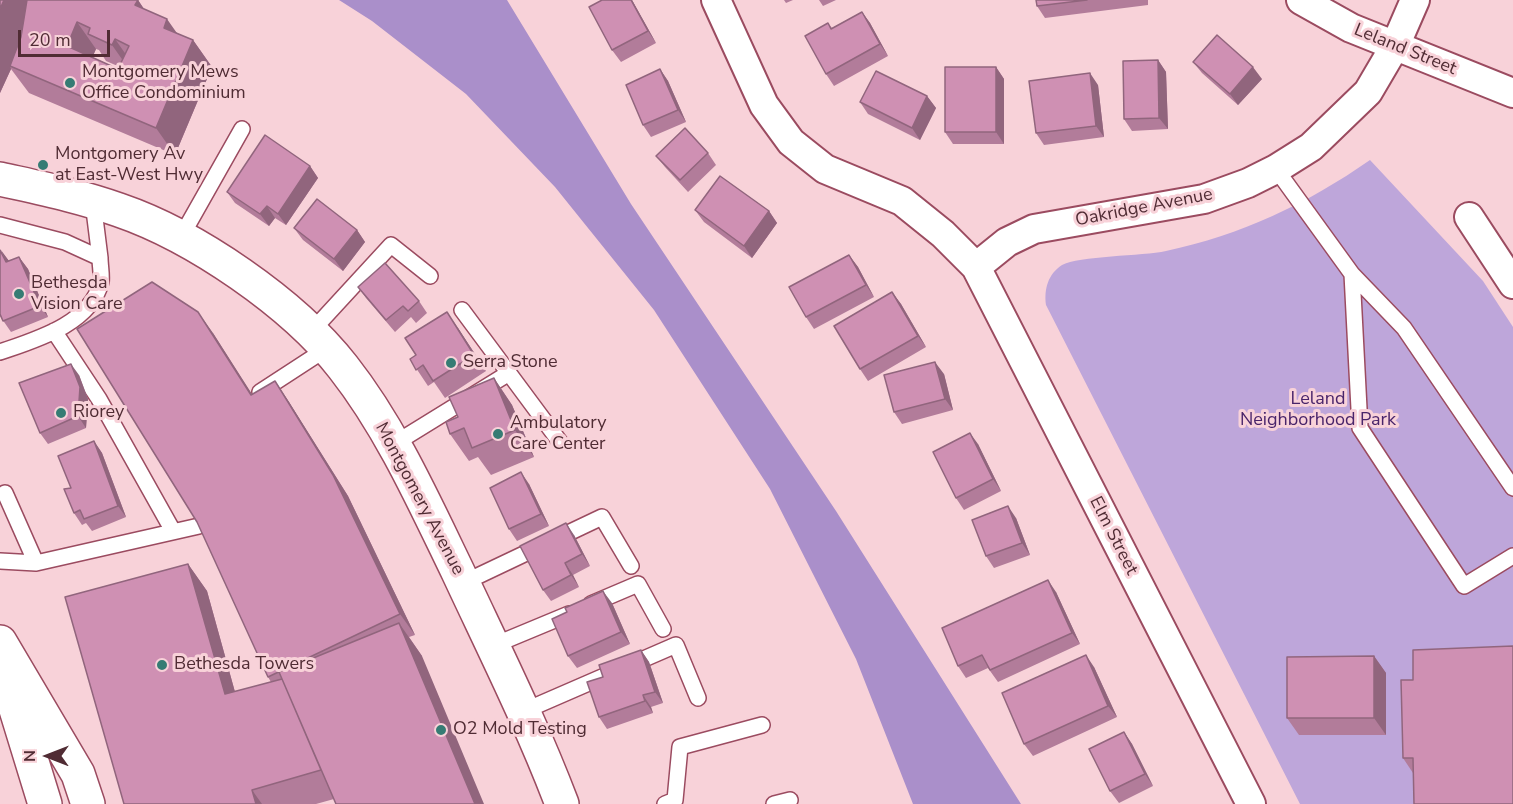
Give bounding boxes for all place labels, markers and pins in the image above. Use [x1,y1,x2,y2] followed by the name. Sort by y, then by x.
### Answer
[82,62,246,104] place label: Montgomery Mews Office Condominium
[63,76,77,90] marker: Montgomery Mews Office Condominium
[55,144,203,186] place label: Montgomery Av at East-West Hwy
[36,158,50,172] marker: Montgomery Av at East-West Hwy
[31,273,123,316] place label: Bethesda Vision Care
[12,287,26,301] marker: Bethesda Vision Care
[463,352,558,374] place label: Serra Stone
[444,356,458,370] marker: Serra Stone
[73,402,124,424] place label: Riorey
[54,406,68,420] marker: Riorey
[510,413,606,456] place label: Ambulatory Care Center
[491,427,505,441] marker: Ambulatory Care Center
[174,654,314,676] place label: Bethesda Towers
[155,658,169,672] marker: Bethesda Towers
[453,719,587,741] place label: O2 Mold Testing
[434,723,448,737] marker: O2 Mold Testing

